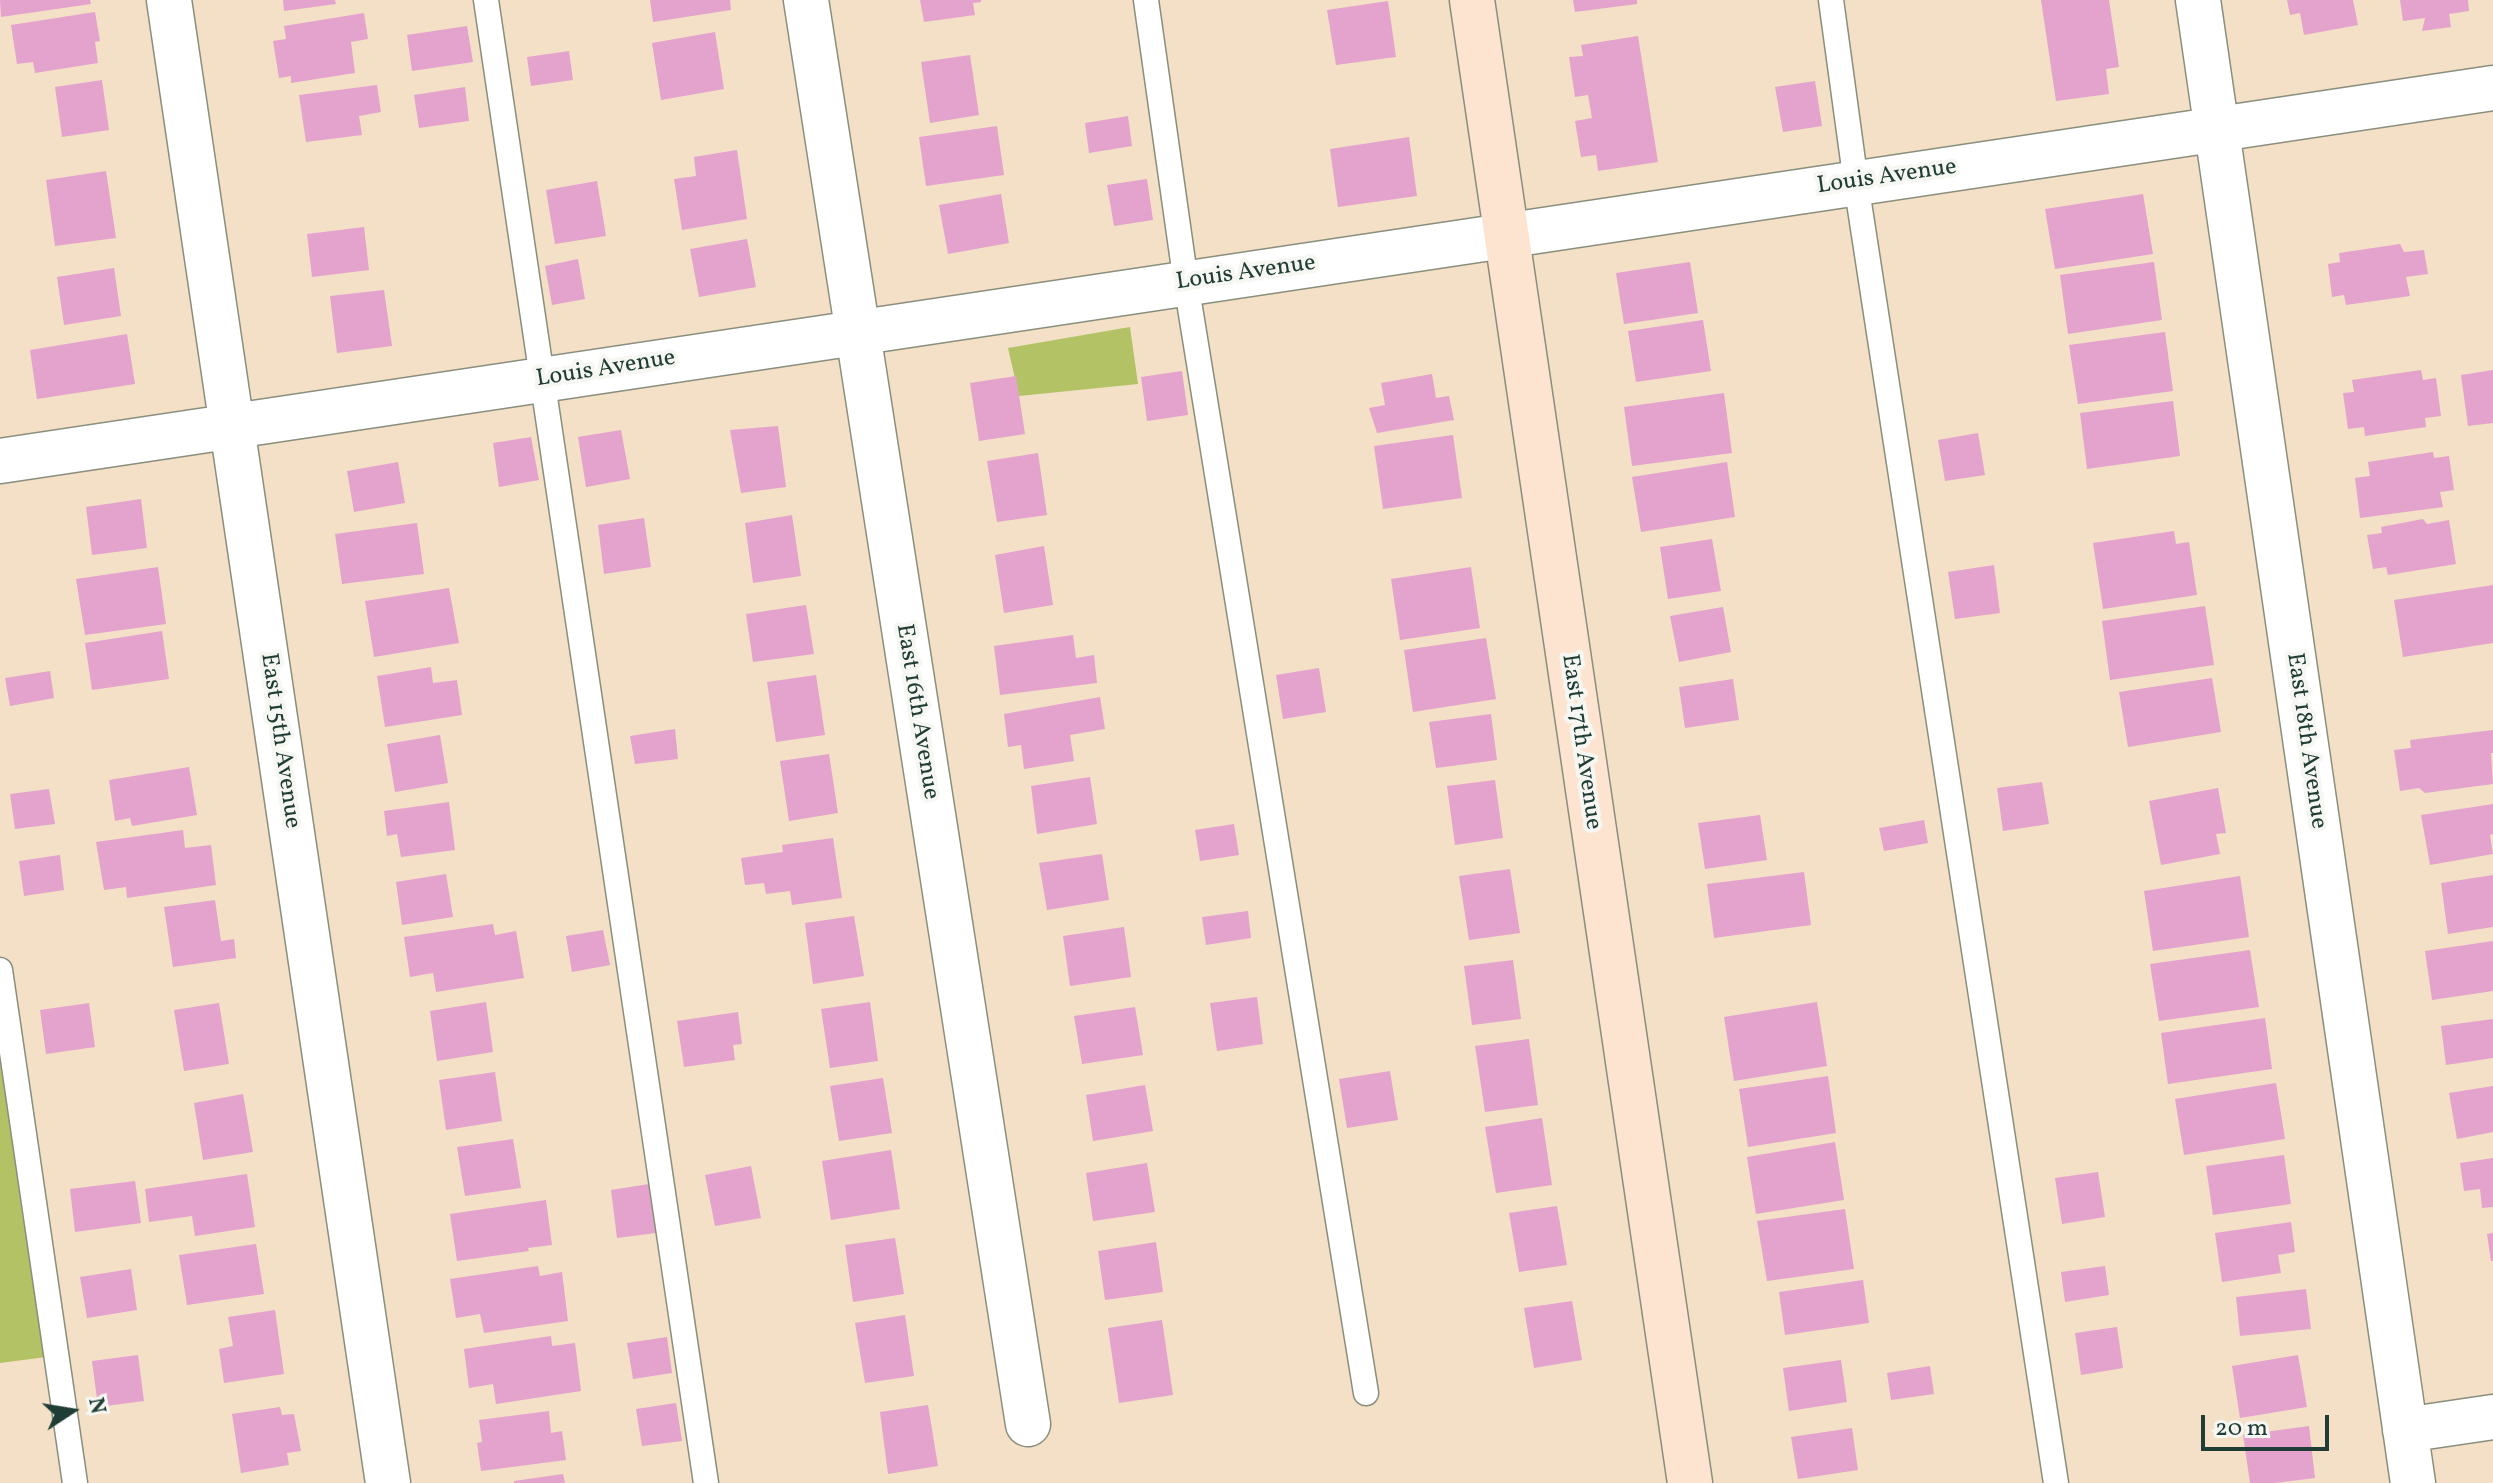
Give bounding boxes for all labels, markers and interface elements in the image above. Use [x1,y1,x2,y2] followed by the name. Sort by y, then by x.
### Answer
[1815,154,1959,202] street label: Louis Avenue
[1174,250,1318,298] street label: Louis Avenue
[534,345,678,395] street label: Louis Avenue
[888,622,944,802] street label: East 16th Avenue
[252,651,306,831] street label: East 15th Avenue
[2278,651,2332,831] street label: East 18th Avenue
[1553,652,1607,832] street label: East 17th Avenue
[32,1371,112,1451] north arrow
[79,1395,113,1417] text: N
[2205,1399,2333,1449] scale bar
[2215,1412,2268,1446] text: 20 m

